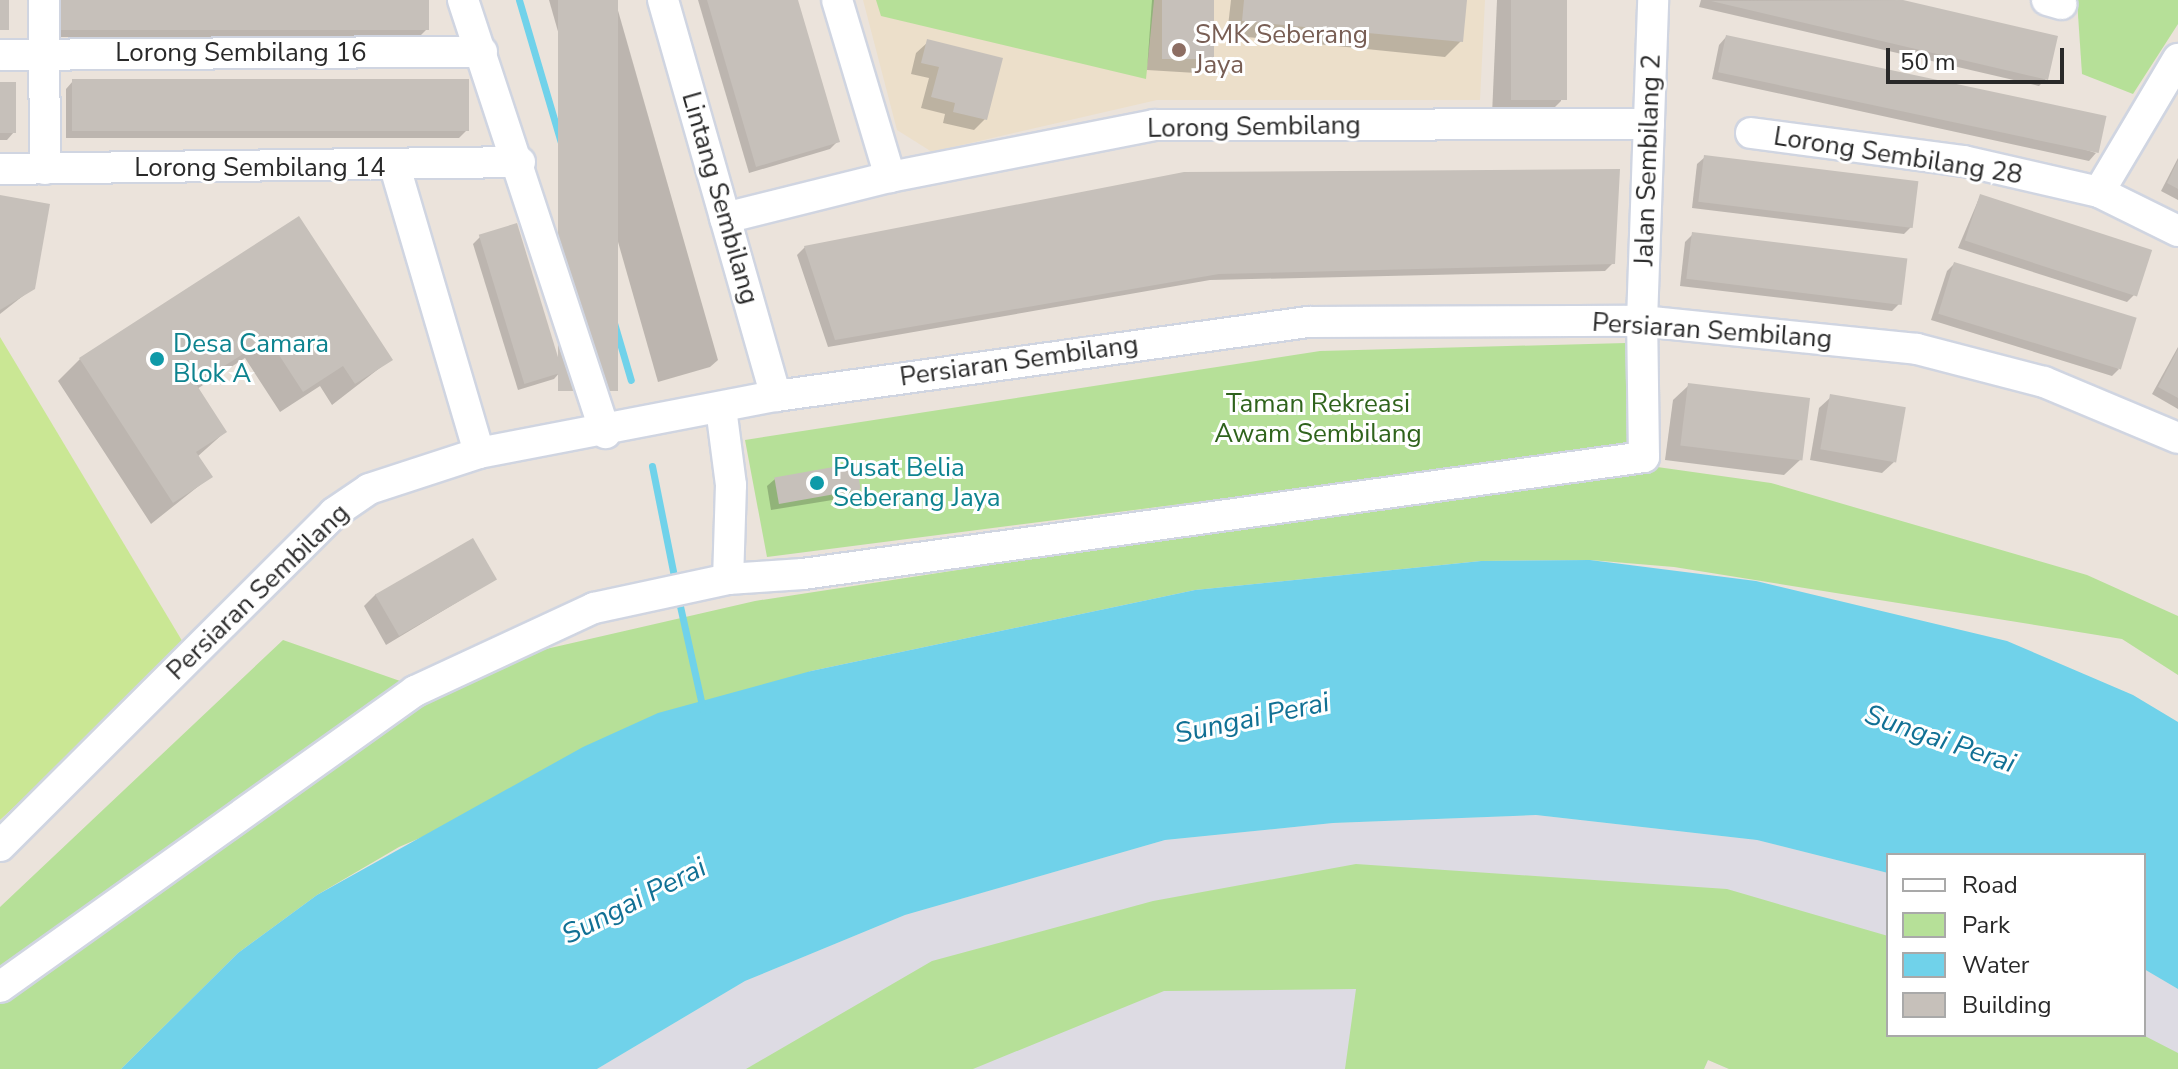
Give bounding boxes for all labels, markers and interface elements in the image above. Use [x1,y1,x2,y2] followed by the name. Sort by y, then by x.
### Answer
[1195,19,1368,80] place label: SMK Seberang Jaya
[1890,32,2068,82] scale bar
[115,37,367,69] street label: Lorong Sembilang 16
[1170,41,1188,59] marker: SMK Seberang Jaya
[1900,46,1956,78] text: 50 m
[1629,53,1667,267] street label: Jalan Sembilang 2
[675,88,765,308] street label: Lintang Sembilang
[1147,110,1361,144] street label: Lorong Sembilang
[1771,121,2025,191] street label: Lorong Sembilang 28
[134,152,386,184] street label: Lorong Sembilang 14
[1591,307,1833,355] street label: Persiaran Sembilang
[173,328,329,390] place label: Desa Camara Blok A
[898,329,1140,393] street label: Persiaran Sembilang
[148,350,166,368] marker: Desa Camara Blok A
[1214,388,1422,450] park label: Taman Rekreasi Awam Sembilang
[833,452,1000,514] place label: Pusat Belia Seberang Jaya
[808,474,826,492] marker: Pusat Belia Seberang Jaya
[161,497,355,687] street label: Persiaran Sembilang
[1172,685,1332,751] water label: Sungai Perai
[1860,698,2020,780] water label: Sungai Perai
[556,850,712,952] water label: Sungai Perai
[1886,853,2146,1037] legend
[1962,869,2018,901] text: Road
[1962,909,2010,941] text: Park
[1962,949,2029,981] text: Water
[1962,989,2052,1021] text: Building

